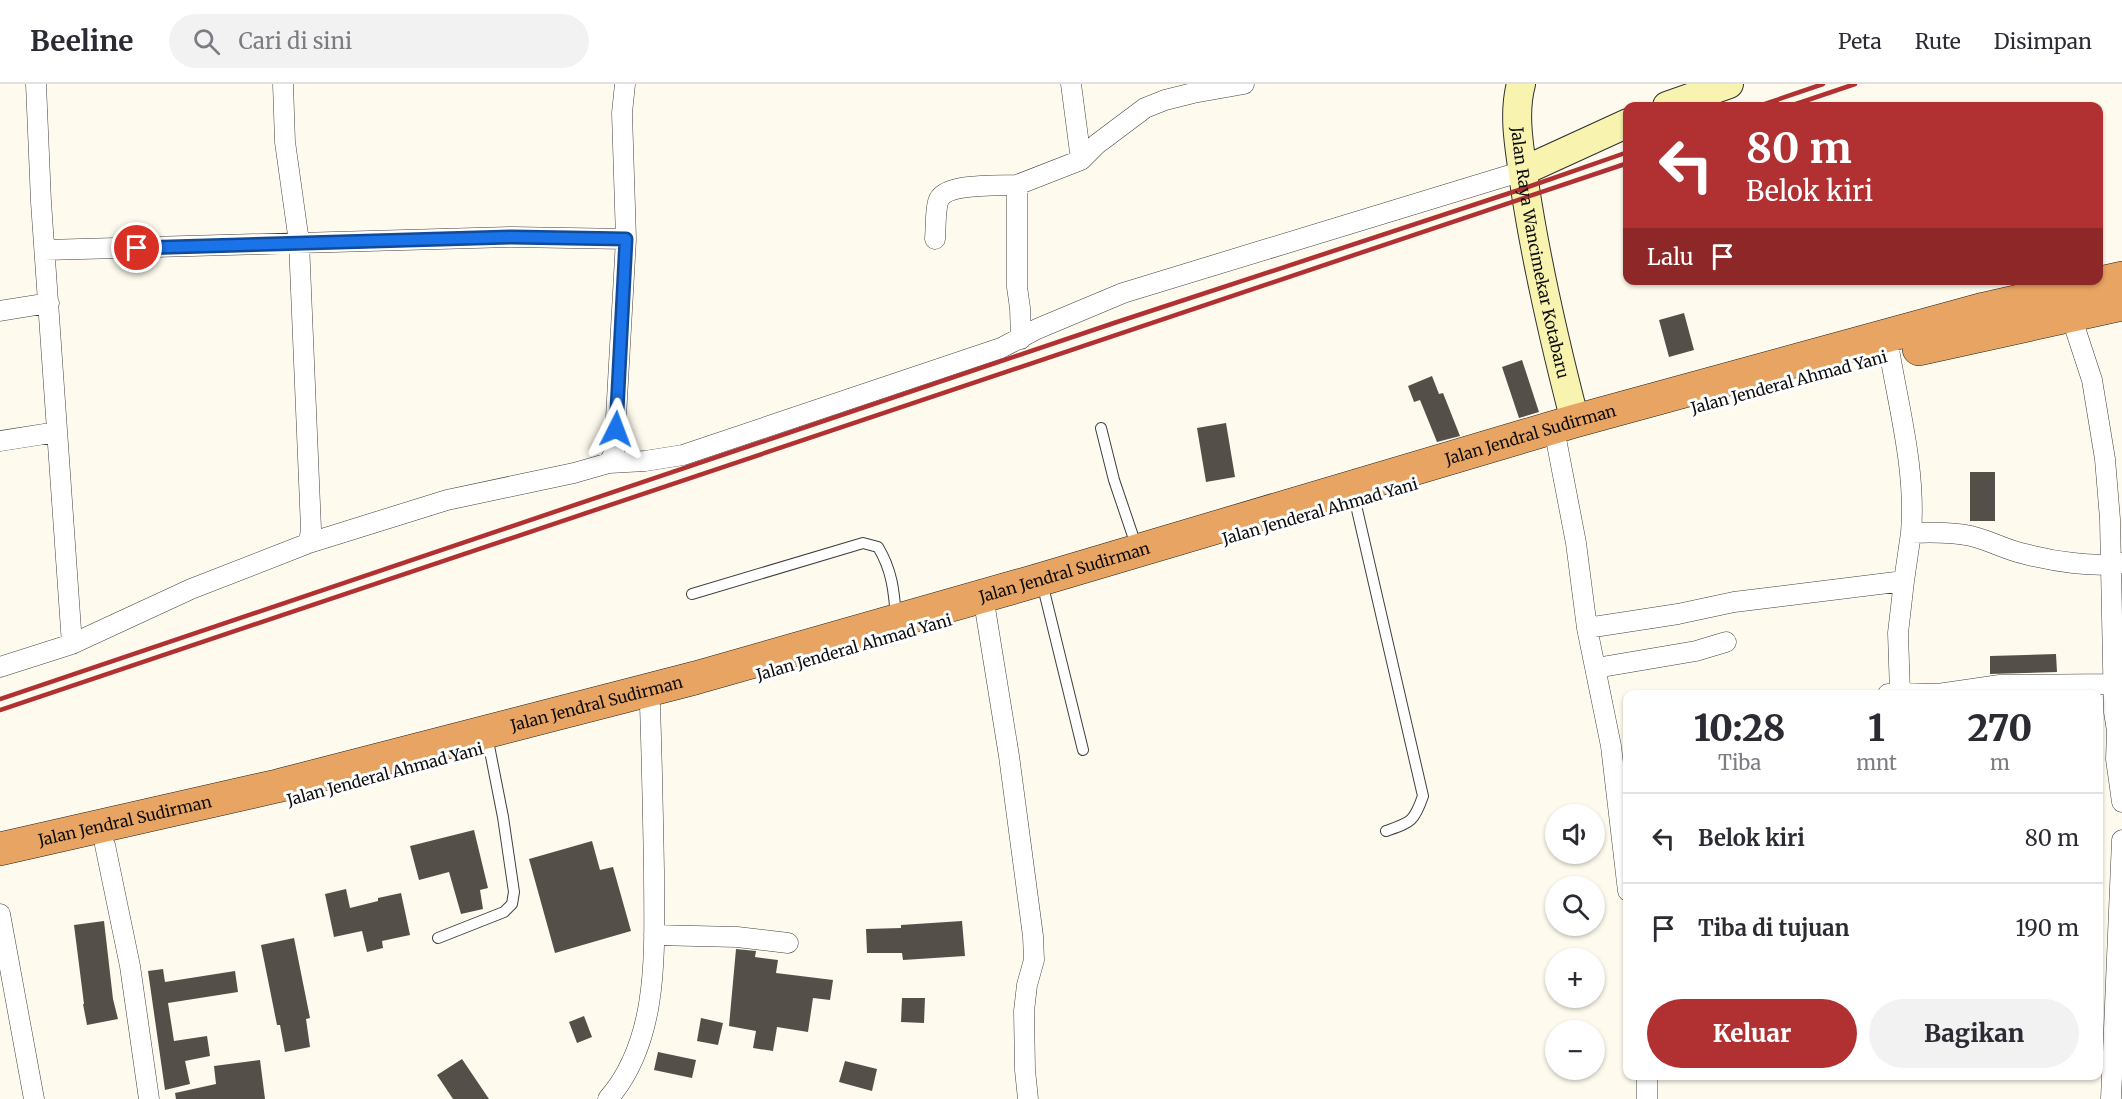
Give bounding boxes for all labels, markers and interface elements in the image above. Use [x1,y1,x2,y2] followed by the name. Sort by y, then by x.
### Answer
[169,14,589,68] search box
[30,23,133,59] text: Beeline
[190,25,223,58] icon: search
[238,27,352,55] text: Cari di sini
[1838,28,1882,55] text: Peta
[1915,28,1961,55] text: Rute
[1994,28,2092,55] text: Disimpan
[1746,122,1852,174] text: 80 m
[1507,125,1574,380] street label: Jalan Raya Wancimekar Kotabaru
[1647,126,1725,204] icon: left
[1746,174,1873,208] text: Belok kiri
[111,222,162,273] pin
[120,231,153,264] icon: arrive
[1706,240,1739,273] icon: arrive
[1647,243,1694,271] text: Lalu
[1688,346,1889,418] street label: Jalan Jenderal Ahmad Yani
[584,397,648,461] position arrow
[1442,400,1619,469] street label: Jalan Jendral Sudirman
[1219,473,1420,549] street label: Jalan Jenderal Ahmad Yani
[976,538,1153,607] street label: Jalan Jendral Sudirman
[753,609,954,685] street label: Jalan Jenderal Ahmad Yani
[507,672,685,736] street label: Jalan Jendral Sudirman
[1694,706,1785,751] text: 10:28
[1868,706,1885,751] text: 1
[1968,706,2032,751] text: 270
[284,738,485,810] street label: Jalan Jenderal Ahmad Yani
[1718,750,1761,775] text: Tiba
[1856,750,1897,775] text: mnt
[1990,750,2010,775] text: m
[35,791,214,850] street label: Jalan Jendral Sudirman
[1545,804,1605,1080] map controls
[1545,804,1605,864] button: sound
[1647,822,1680,855] icon: left
[1698,824,1805,852] text: Belok kiri
[2025,824,2079,852] text: 80 m
[1545,876,1605,936] button: search
[1647,912,1680,945] icon: arrive
[1698,914,1849,942] text: Tiba di tujuan
[2016,914,2079,942] text: 190 m
[1545,948,1605,1008] button: +
[1647,999,1857,1068] button: Keluar
[1869,999,2079,1068] button: Bagikan
[1545,1020,1605,1080] button: −

